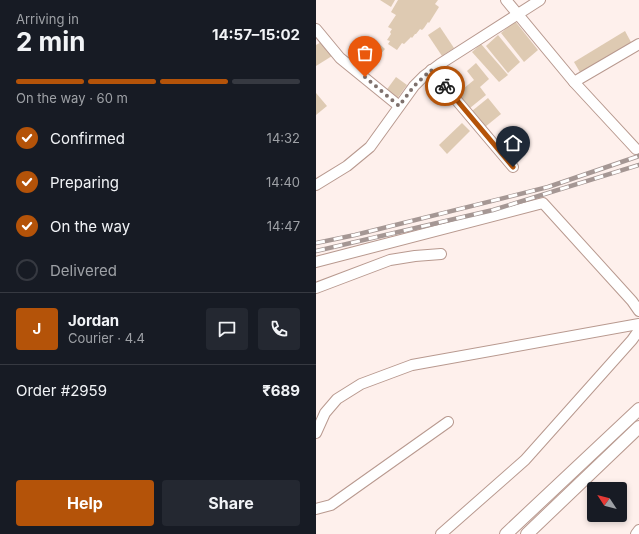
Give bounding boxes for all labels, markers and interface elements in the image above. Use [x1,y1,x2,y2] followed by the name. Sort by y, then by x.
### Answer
[16,11,79,27] text: Arriving in
[212,25,300,44] text: 14:57–15:02
[16,26,86,57] text: 2 min
[348,36,382,77] pin
[354,42,376,64] icon: bag
[425,66,465,106] courier
[434,75,456,97] icon: bike
[16,90,128,106] text: On the way · 60 m
[496,126,530,167] pin
[16,127,38,149] icon: check
[50,129,125,148] text: Confirmed
[267,130,300,146] text: 14:32
[502,132,524,154] icon: home
[16,171,38,193] icon: check
[50,173,119,192] text: Preparing
[266,174,300,190] text: 14:40
[16,215,38,237] icon: check
[50,217,130,236] text: On the way
[267,218,300,234] text: 14:47
[50,261,117,280] text: Delivered
[206,308,248,350] button: chat
[258,308,300,350] button: phone
[68,311,119,330] text: Jordan
[33,319,41,338] text: J
[68,330,145,346] text: Courier · 4.4
[16,381,107,400] text: Order #2959
[262,381,300,400] text: ₹689
[16,480,154,526] button: Help
[162,480,300,526] button: Share
[587,482,627,522] north arrow
[587,482,627,522] map controls

